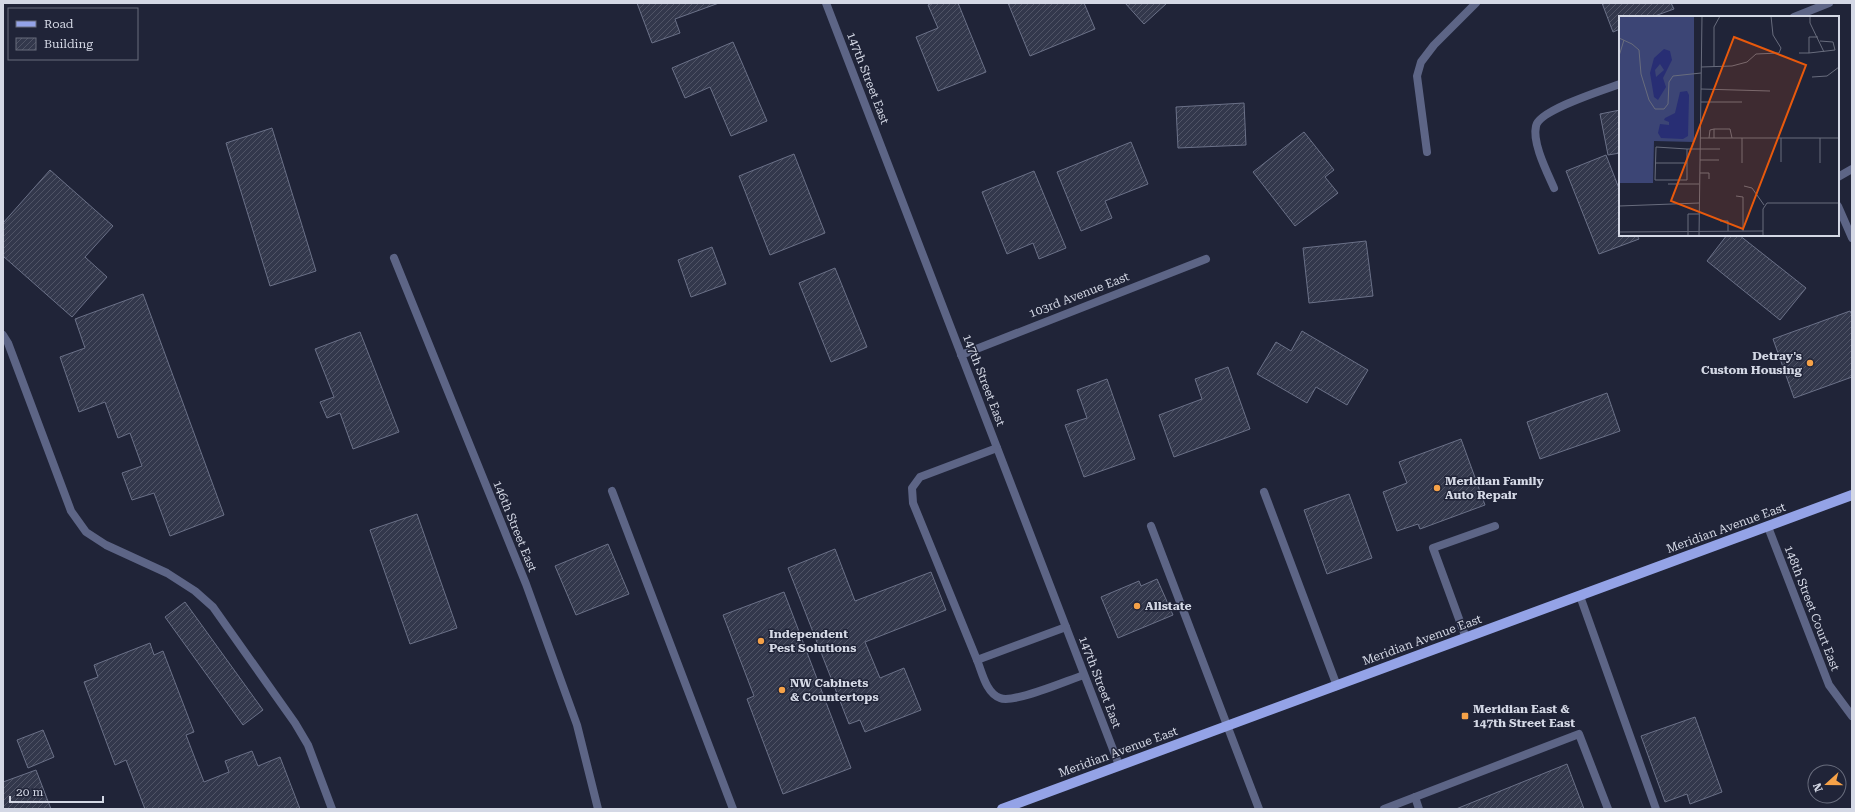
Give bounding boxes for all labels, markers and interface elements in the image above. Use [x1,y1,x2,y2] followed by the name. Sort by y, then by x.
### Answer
[8,8,138,60] legend
[1619,16,1839,236] inset map
[44,17,74,31] text: Road
[844,30,892,126] street label: 147th Street East
[44,37,93,51] text: Building
[1027,269,1132,321] street label: 103rd Avenue East
[960,332,1008,428] street label: 147th Street East
[1701,349,1803,377] place label: Detray's Custom Housing
[1805,358,1815,368] marker: Detray's Custom Housing
[1445,474,1544,502] place label: Meridian Family Auto Repair
[490,478,540,574] street label: 146th Street East
[1432,483,1442,493] marker: Meridian Family Auto Repair
[1664,500,1788,556] street label: Meridian Avenue East
[1782,543,1843,673] street label: 148th Street Court East
[1145,599,1192,613] place label: Allstate
[1132,601,1142,611] marker: Allstate
[1360,612,1484,668] street label: Meridian Avenue East
[769,627,856,655] place label: Independent Pest Solutions
[1076,634,1124,730] street label: 147th Street East
[756,636,766,646] marker: Independent Pest Solutions
[790,676,879,704] place label: NW Cabinets & Countertops
[777,685,787,695] marker: NW Cabinets & Countertops
[1473,702,1575,730] place label: Meridian East & 147th Street East
[1460,711,1470,721] marker: Meridian East & 147th Street East
[1056,724,1180,780] street label: Meridian Avenue East
[1807,764,1847,804] north arrow
[10,778,103,804] scale bar
[1810,781,1826,794] text: N
[16,785,43,799] text: 20 m

